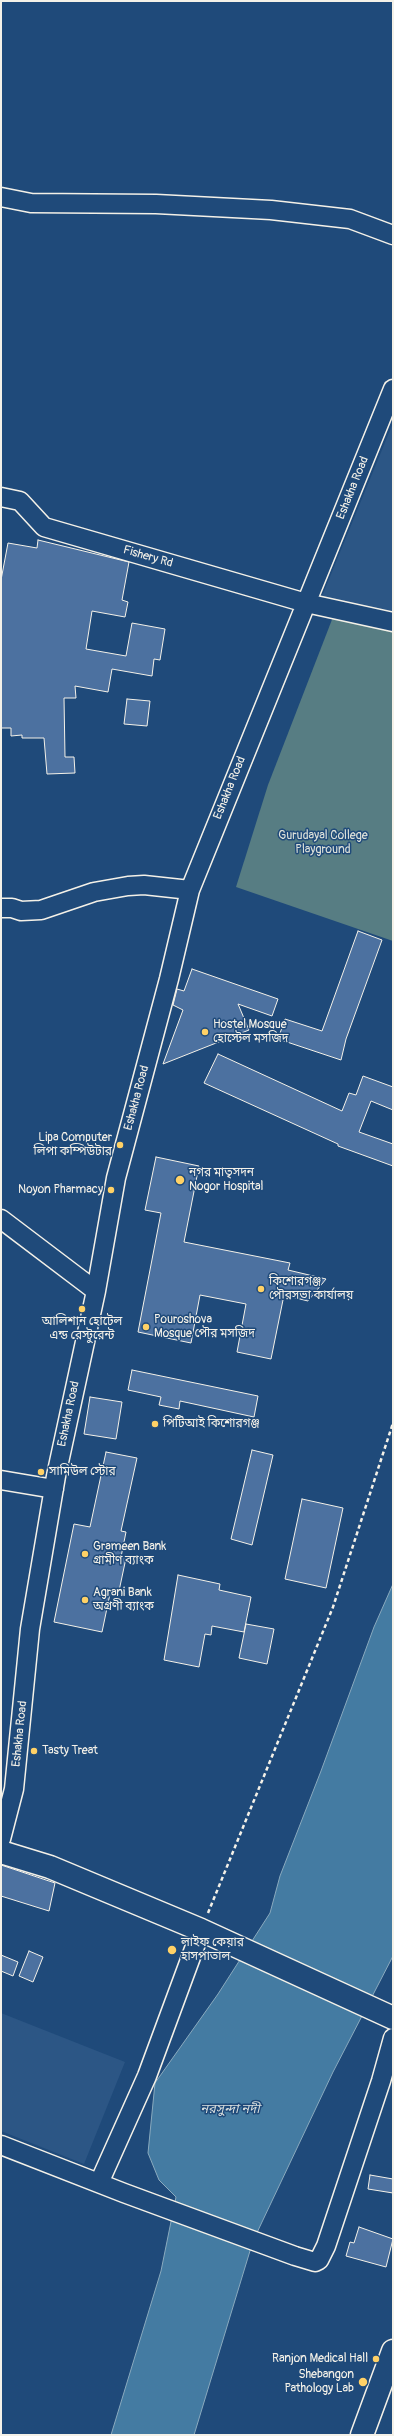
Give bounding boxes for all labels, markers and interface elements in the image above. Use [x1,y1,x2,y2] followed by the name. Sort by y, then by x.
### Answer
[334,454,372,522] street label: Eshakha Road
[121,543,175,571] street label: Fishery Rd
[211,754,249,822] street label: Eshakha Road
[278,829,368,857] park label: Gurudayal College Playground
[213,1018,288,1046] place label: Hostel Mosque হোস্টেল মসজিদ
[200,1027,210,1037] marker: Hostel Mosque হোস্টেল মসজিদ
[121,1064,153,1132] street label: Eshakha Road
[33,1131,112,1159] place label: Lipa Computer লিপা কম্পিউটার
[115,1140,125,1150] marker: Lipa Computer লিপা কম্পিউটার
[189,1166,263,1194] place label: নগর মাতৃসদন Nogor Hospital
[174,1174,186,1186] marker: নগর মাতৃসদন Nogor Hospital
[18,1183,103,1197] place label: Noyon Pharmacy
[106,1185,116,1195] marker: Noyon Pharmacy
[269,1275,353,1303] place label: কিশোরগঞ্জ পৌরসভা কার্যালয়
[256,1284,266,1294] marker: কিশোরগঞ্জ পৌরসভা কার্যালয়
[77,1304,87,1314] marker: আলিশান হোটেল এন্ড রেস্টুরেন্ট
[154,1313,255,1341] place label: Pouroshova Mosque পৌর মসজিদ
[42,1315,122,1343] place label: আলিশান হোটেল এন্ড রেস্টুরেন্ট
[141,1322,151,1332] marker: Pouroshova Mosque পৌর মসজিদ
[55,1380,83,1448] street label: Eshakha Road
[163,1417,260,1431] place label: পিটিআই কিশোরগঞ্জ
[150,1419,160,1429] marker: পিটিআই কিশোরগঞ্জ
[49,1465,116,1479] place label: সামিউল স্টোর
[36,1467,46,1477] marker: সামিউল স্টোর
[93,1540,166,1568] place label: Grameen Bank গ্রামীণ ব্যাংক
[80,1549,90,1559] marker: Grameen Bank গ্রামীণ ব্যাংক
[93,1586,154,1614] place label: Agrani Bank অগ্রণী ব্যাংক
[80,1595,90,1605] marker: Agrani Bank অগ্রণী ব্যাংক
[9,1700,31,1768] street label: Eshakha Road
[42,1744,98,1758] place label: Tasty Treat
[29,1746,39,1756] marker: Tasty Treat
[181,1936,244,1964] place label: লাইফ কেয়ার হাসপাতাল
[166,1944,178,1956] marker: লাইফ কেয়ার হাসপাতাল
[200,2102,260,2118] water label: নরসুন্দা নদী
[272,2352,368,2366] place label: Ranjon Medical Hall
[371,2354,381,2364] marker: Ranjon Medical Hall
[284,2368,354,2396] place label: Shebangon Pathology Lab
[357,2376,369,2388] marker: Shebangon Pathology Lab

